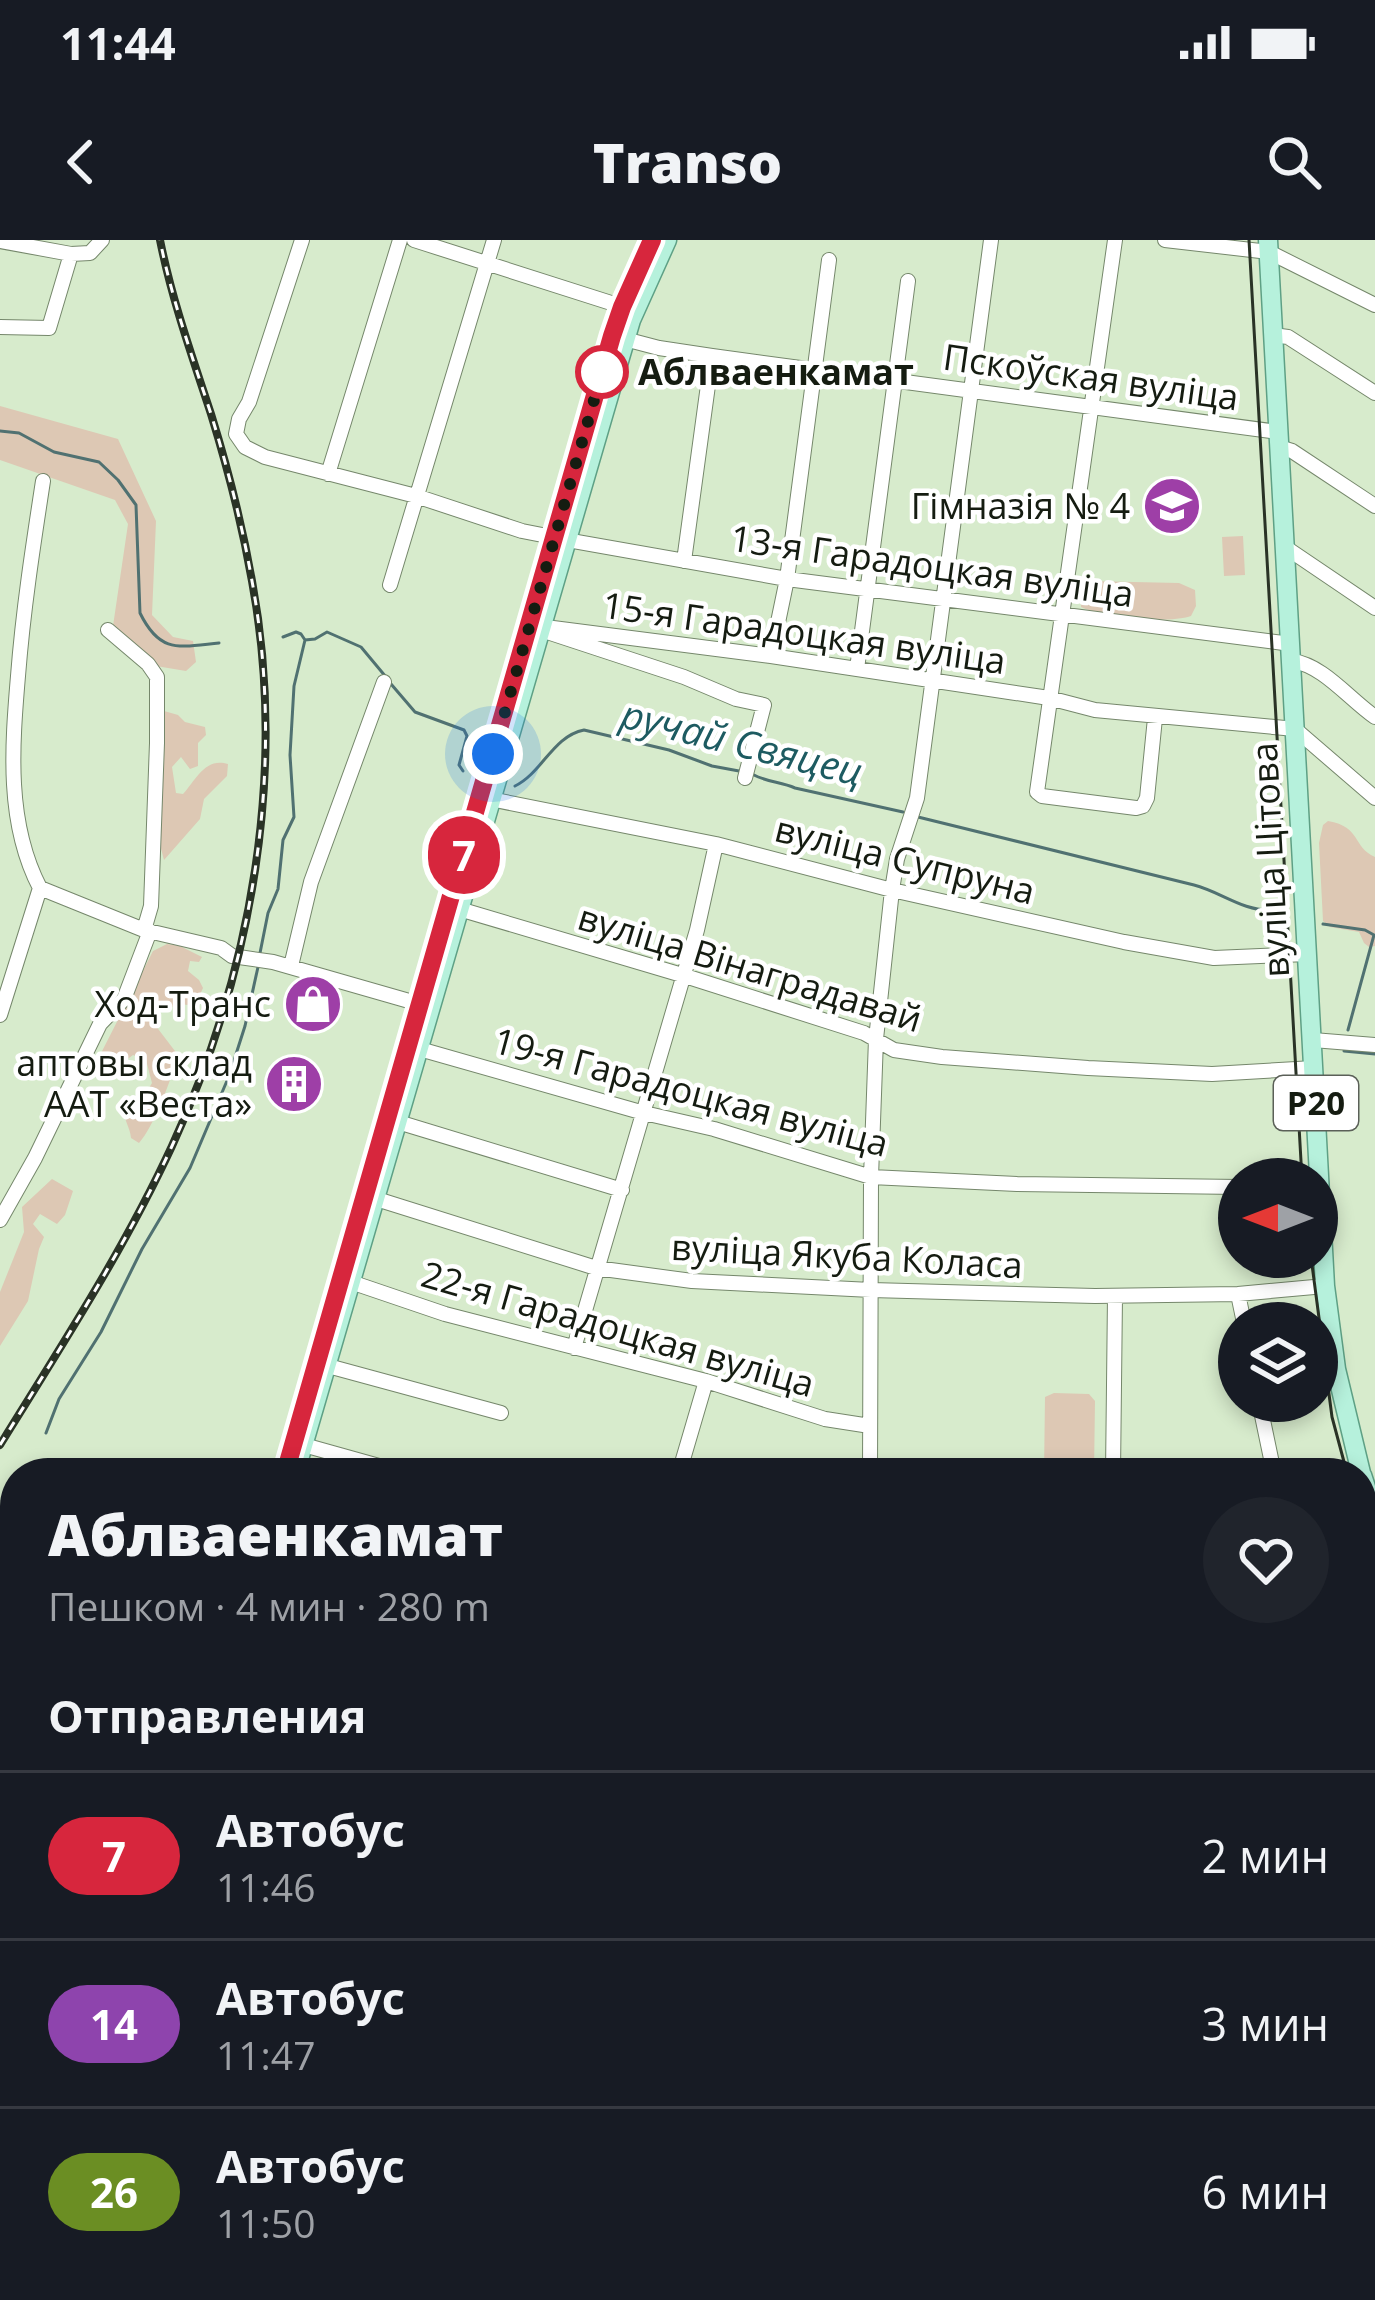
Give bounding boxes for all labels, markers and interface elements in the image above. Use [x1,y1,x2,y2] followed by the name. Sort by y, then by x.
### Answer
[60,12,176,73] text: 11:44
[593,125,782,199] text: Transo
[48,129,114,195] icon: back
[1261,129,1327,195] icon: search
[940,332,1242,421] street label: Пскоўская вуліца
[577,347,627,397] marker: Аблваенкамат
[638,347,914,396] place label: Аблваенкамат
[1141,475,1203,537] school or university icon: Гімназія № 4
[911,481,1130,530] place label: Гімназія № 4
[727,513,1137,618] street label: 13-я Гарадоцкая вуліца
[599,580,1009,685] street label: 15-я Гарадоцкая вуліца
[615,686,869,797] water label: ручай Свяцец
[463,724,523,784] your location
[1239,741,1300,979] street label: вуліца Цітова
[770,804,1040,915] street label: вуліца Супруна
[425,816,503,894] line badge: 7
[452,826,476,883] text: 7
[572,892,928,1043] street label: вуліца Вінаградавай
[282,973,344,1035] shop icon: Ход-Транс
[94,979,271,1028] place label: Ход-Транс
[488,1015,894,1168] street label: 19-я Гарадоцкая вуліца
[16,1038,252,1128] place label: аптовы склад ААТ «Веста»
[263,1053,325,1115] building icon: аптовы склад ААТ «Веста»
[1274,1076,1358,1130] road number: Р20
[1218,1158,1338,1278] north arrow
[1218,1158,1338,1422] map controls
[670,1222,1024,1289] street label: вуліца Якуба Коласа
[416,1249,820,1408] street label: 22-я Гарадоцкая вуліца
[1218,1302,1338,1422] button: layers
[48,1495,503,1573] text: Аблваенкамат
[1203,1497,1329,1623] button: heart
[48,1579,490,1632] text: Пешком · 4 мин · 280 m
[48,1685,367,1746] text: Отправления
[216,1799,405,1860] text: Автобус
[1201,1825,1329,1886] text: 2 мин
[102,1827,126,1884] text: 7
[216,1860,315,1913] text: 11:46
[216,1967,405,2028] text: Автобус
[1201,1993,1329,2054] text: 3 мин
[90,1995,138,2052] text: 14
[216,2028,315,2081] text: 11:47
[216,2135,405,2196] text: Автобус
[1201,2161,1329,2222] text: 6 мин
[90,2163,138,2220] text: 26
[216,2196,315,2249] text: 11:50

